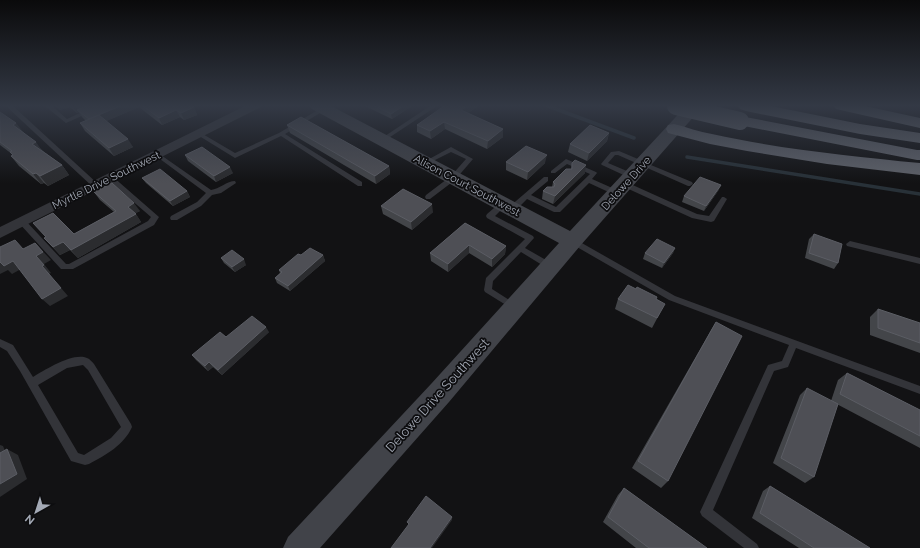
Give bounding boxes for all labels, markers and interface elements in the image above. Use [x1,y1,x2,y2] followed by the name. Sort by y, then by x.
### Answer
[50,149,163,212] street label: Myrtle Drive Southwest
[411,152,523,219] street label: Alison Court Southwest
[599,153,654,213] street label: Delowe Drive
[383,335,493,455] street label: Delowe Drive Southwest
[16,492,56,532] north arrow
[23,512,37,527] text: N

